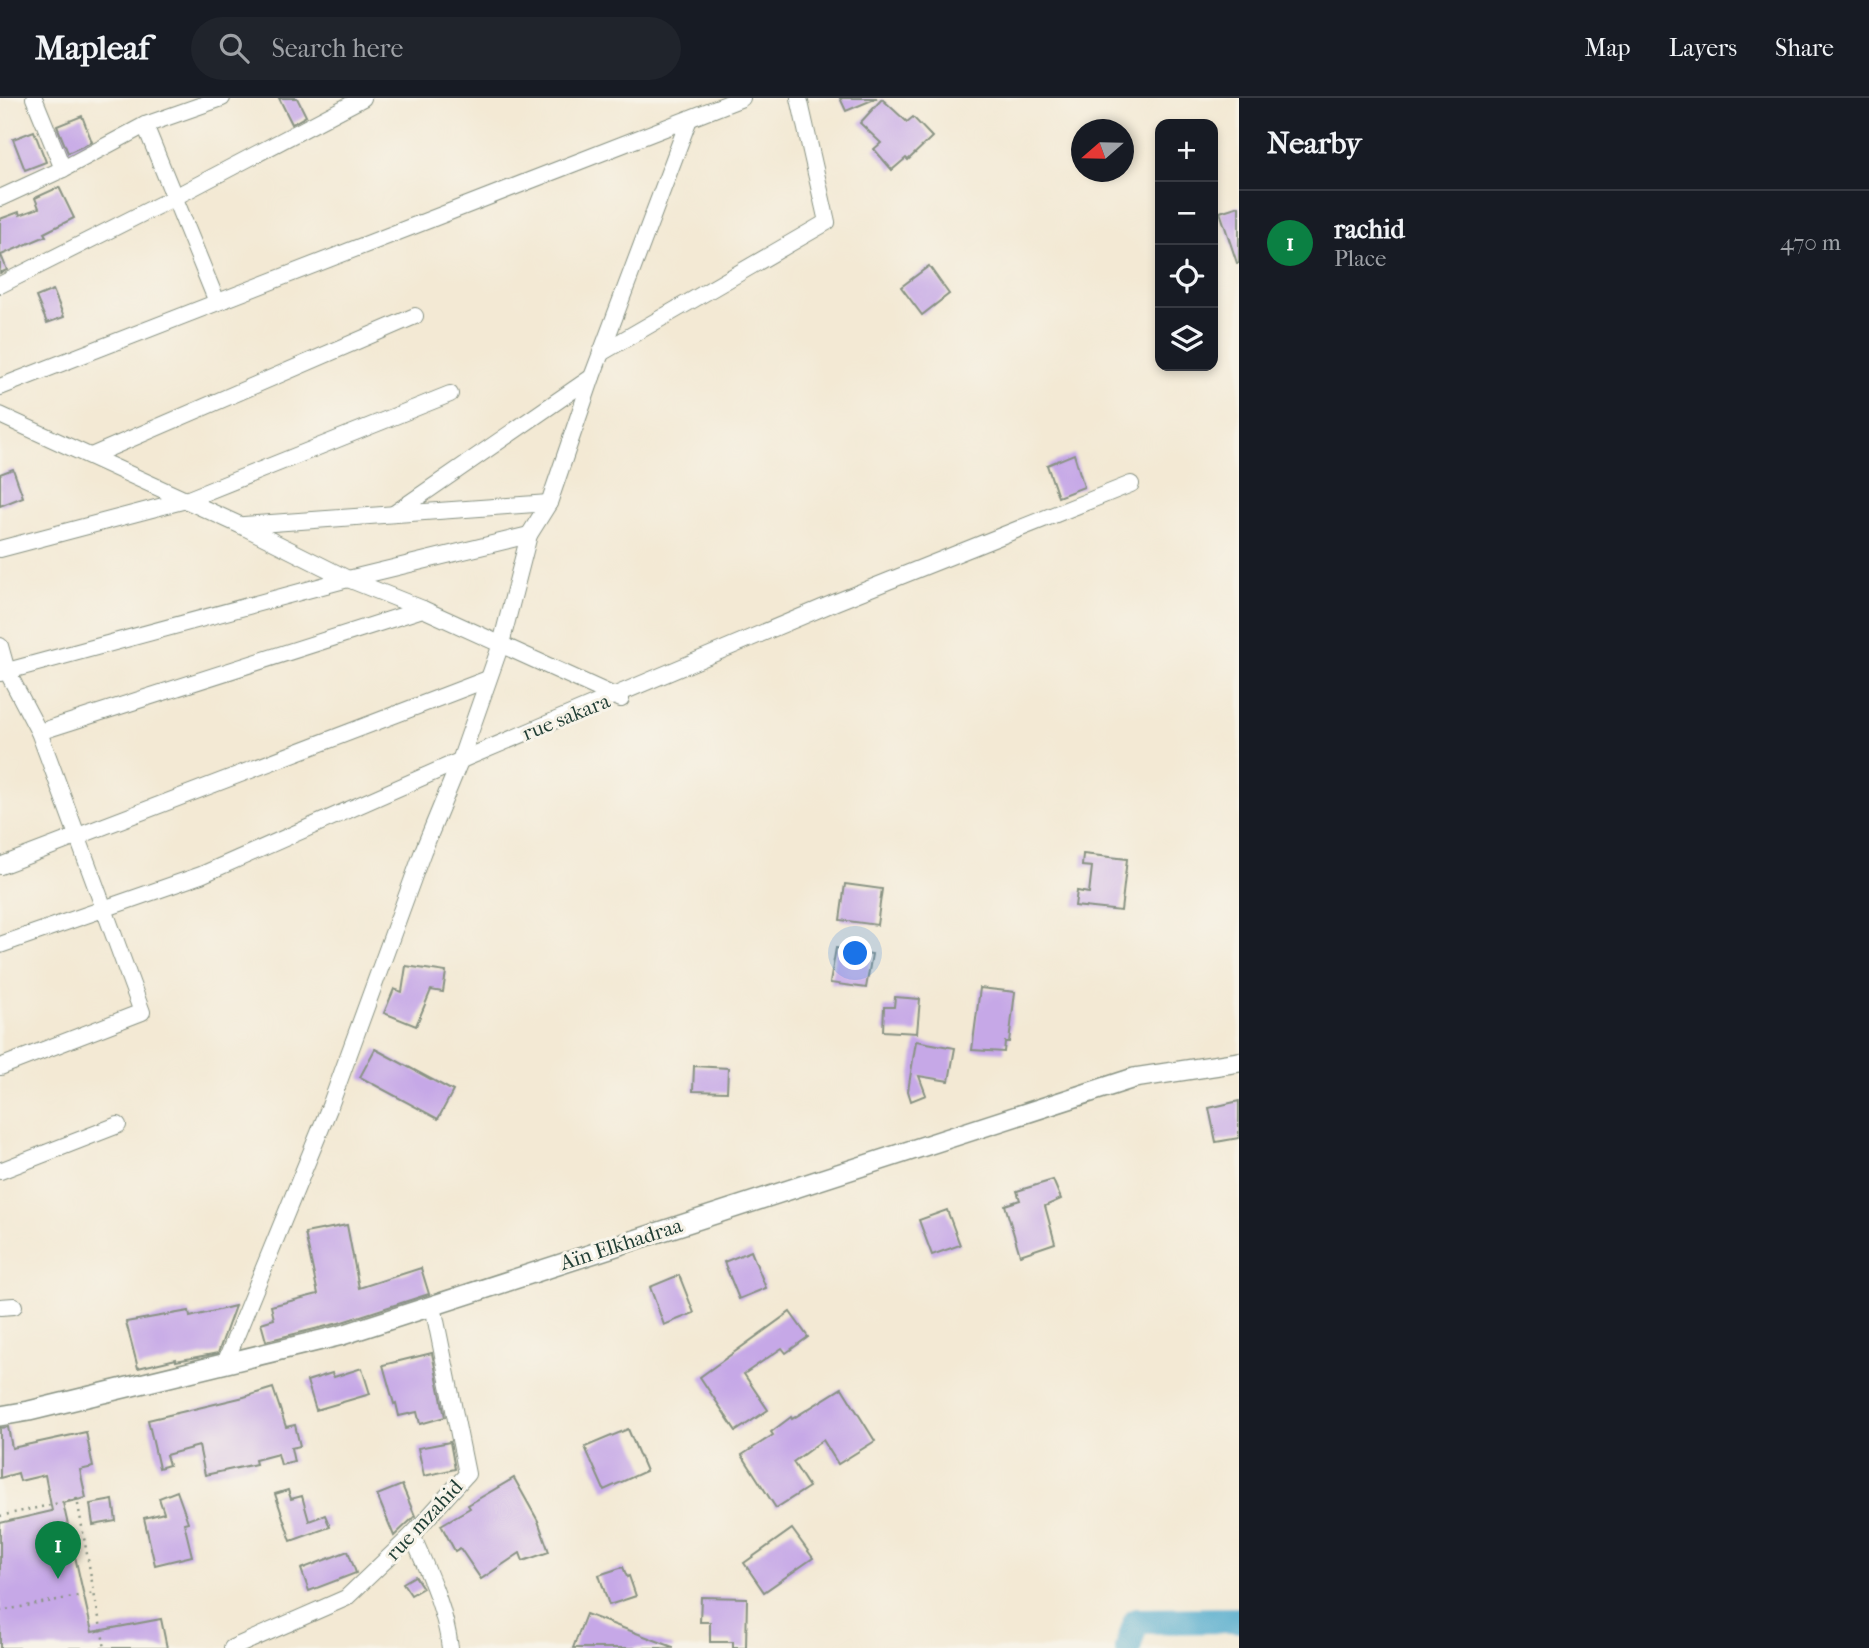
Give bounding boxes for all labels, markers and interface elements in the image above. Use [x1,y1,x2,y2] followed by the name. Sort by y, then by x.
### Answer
[191,17,681,80] search box
[35,29,149,68] text: Mapleaf
[215,29,253,67] icon: search
[271,33,403,64] text: Search here
[1585,34,1631,62] text: Map
[1669,34,1737,62] text: Layers
[1775,34,1834,62] text: Share
[1071,119,1134,182] north arrow
[1155,119,1218,371] map controls
[1155,119,1218,182] button: +
[1267,126,1362,161] text: Nearby
[1155,182,1218,245] button: −
[1334,214,1405,245] text: rachid
[1286,229,1294,256] text: 1
[1780,229,1841,256] text: 470 m
[1155,245,1218,308] button: locate
[1334,245,1386,272] text: Place
[1155,308,1218,371] button: layers
[519,688,614,745] street label: rue sakara
[838,936,872,970] your location
[556,1213,685,1275] street label: Aïn Elkhadraa
[381,1474,468,1565] street label: rue mzahid
[35,1521,81,1579] pin: 1

